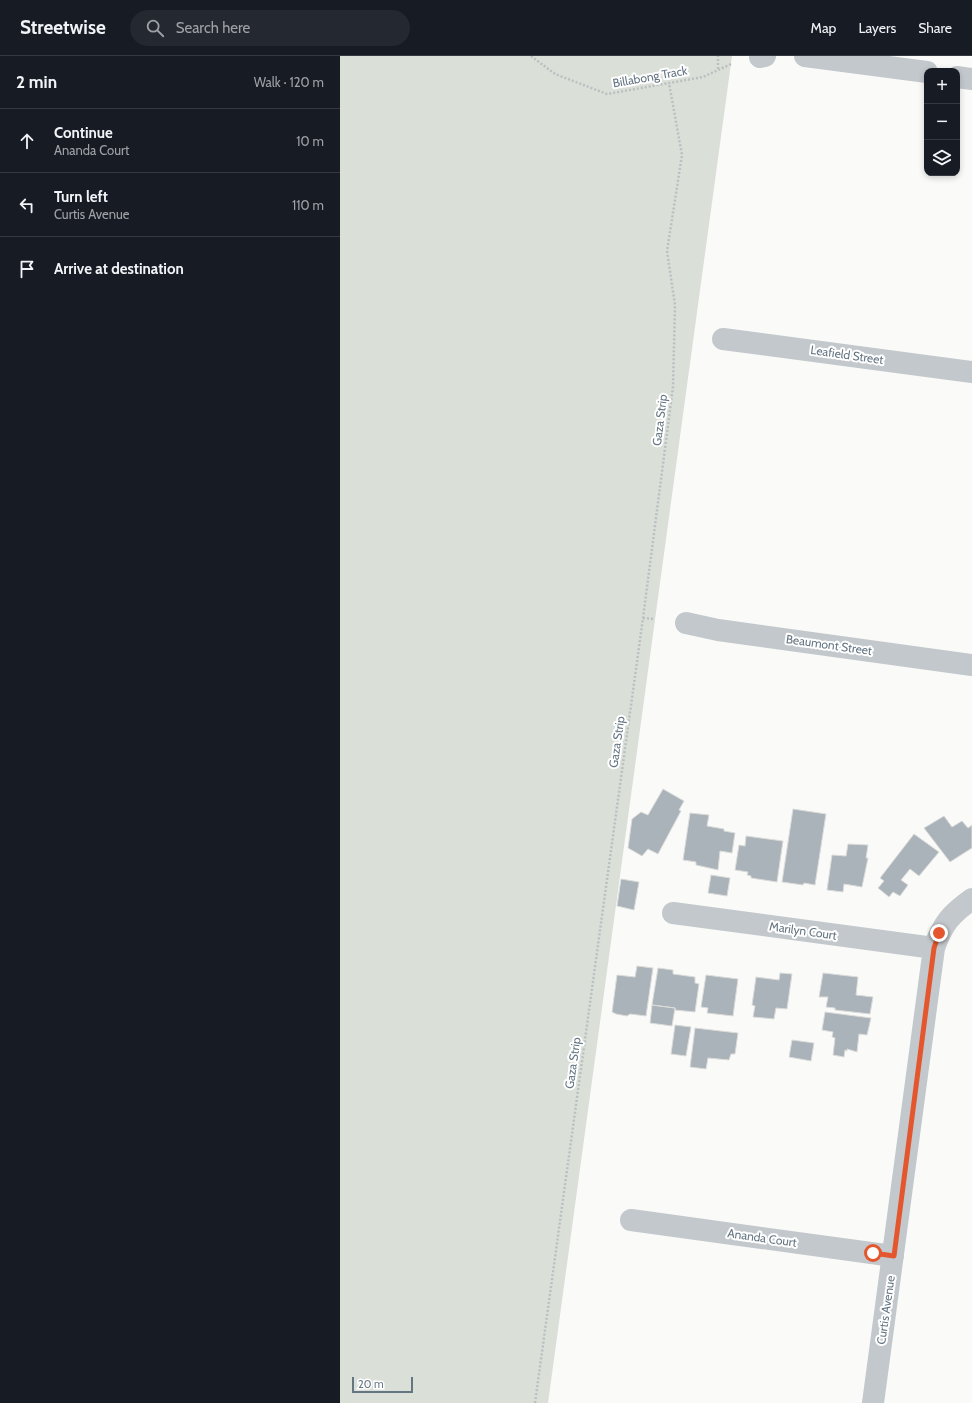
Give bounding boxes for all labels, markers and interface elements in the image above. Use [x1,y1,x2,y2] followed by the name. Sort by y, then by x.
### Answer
[130,10,410,46] search box
[20,16,106,39] text: Streetwise
[144,17,166,39] icon: search
[176,19,250,37] text: Search here
[811,19,836,37] text: Map
[858,19,896,37] text: Layers
[918,19,952,37] text: Share
[612,62,689,90] street label: Billabong Track
[924,68,960,176] map controls
[924,68,960,104] button: +
[16,72,57,92] text: 2 min
[254,74,324,90] text: Walk · 120 m
[924,104,960,140] button: −
[54,124,113,142] text: Continue
[16,130,38,152] icon: ahead
[296,133,324,149] text: 10 m
[924,140,960,176] button: layers
[54,142,129,158] text: Ananda Court
[54,188,108,206] text: Turn left
[16,194,38,216] icon: left
[292,197,324,213] text: 110 m
[54,206,129,222] text: Curtis Avenue
[16,258,38,280] icon: arrive
[54,260,184,278] text: Arrive at destination
[810,342,884,367] street label: Leafield Street
[649,393,670,447] street label: Gaza Strip
[785,631,873,658] street label: Beaumont Street
[605,715,628,769] street label: Gaza Strip
[768,918,838,943] street label: Marilyn Court
[930,924,948,942] route end
[561,1036,584,1090] street label: Gaza Strip
[727,1225,798,1250] street label: Ananda Court
[864,1244,882,1262] route start
[873,1274,898,1345] street label: Curtis Avenue
[352,1375,413,1394] scale bar
[358,1377,384,1391] text: 20 m

